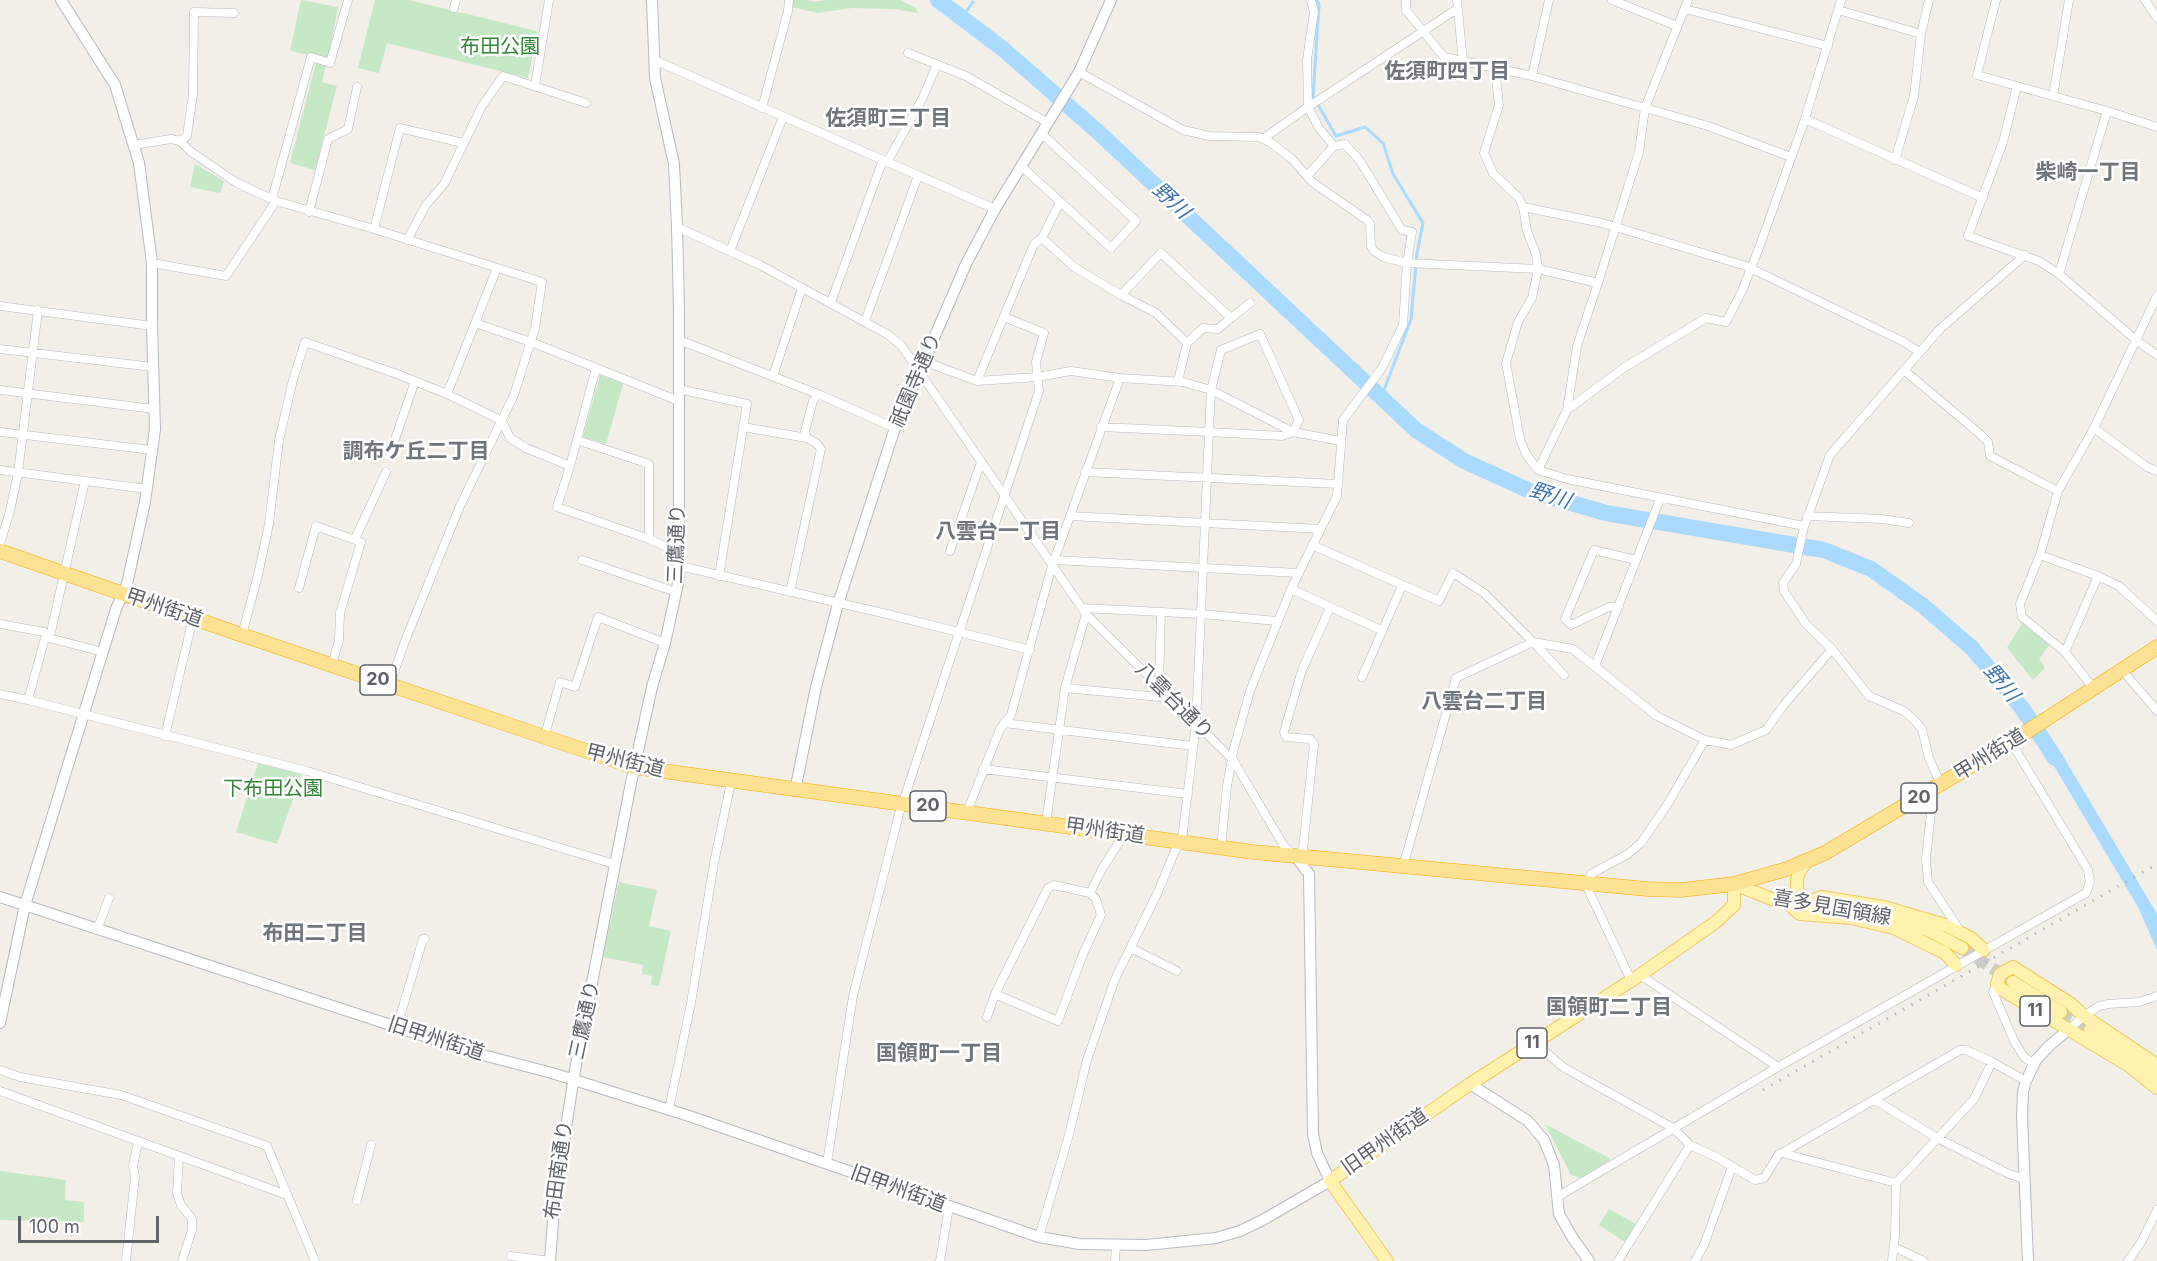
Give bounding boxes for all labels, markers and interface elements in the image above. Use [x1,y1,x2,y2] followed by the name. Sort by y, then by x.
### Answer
[460,35,540,59] park label: 布田公園
[1384,59,1510,85] district label: 佐須町四丁目
[825,106,951,132] district label: 佐須町三丁目
[2036,160,2140,186] district label: 柴崎一丁目
[1147,177,1195,225] water label: 野川
[885,329,947,431] street label: 祇園寺通り
[343,439,489,465] district label: 調布ケ丘二丁目
[1526,478,1574,514] water label: 野川
[664,504,690,584] street label: 三鷹通り
[935,519,1061,545] district label: 八雲台一丁目
[122,584,206,632] street label: 甲州街道
[1130,657,1218,745] street label: 八雲台通り
[1978,659,2024,707] water label: 野川
[360,665,396,695] road number: 20
[1421,689,1547,715] district label: 八雲台二丁目
[1950,724,2030,786] street label: 甲州街道
[583,740,667,782] street label: 甲州街道
[223,777,323,801] park label: 下布田公園
[1901,783,1937,813] road number: 20
[910,791,946,821] road number: 20
[1064,814,1146,848] street label: 甲州街道
[1771,886,1893,930] street label: 喜多見国領線
[263,921,367,947] district label: 布田二丁目
[565,978,605,1062] street label: 三鷹通り
[1546,995,1672,1021] district label: 国領町二丁目
[2020,996,2050,1026] road number: 11
[385,1012,487,1066] street label: 旧甲州街道
[1517,1028,1547,1058] road number: 11
[876,1041,1002,1067] district label: 国領町一丁目
[1337,1103,1433,1181] street label: 旧甲州街道
[540,1119,578,1221] street label: 布田南通り
[847,1161,949,1217] street label: 旧甲州街道
[21,1204,162,1242] scale bar
[29,1216,80,1237] text: 100 m

